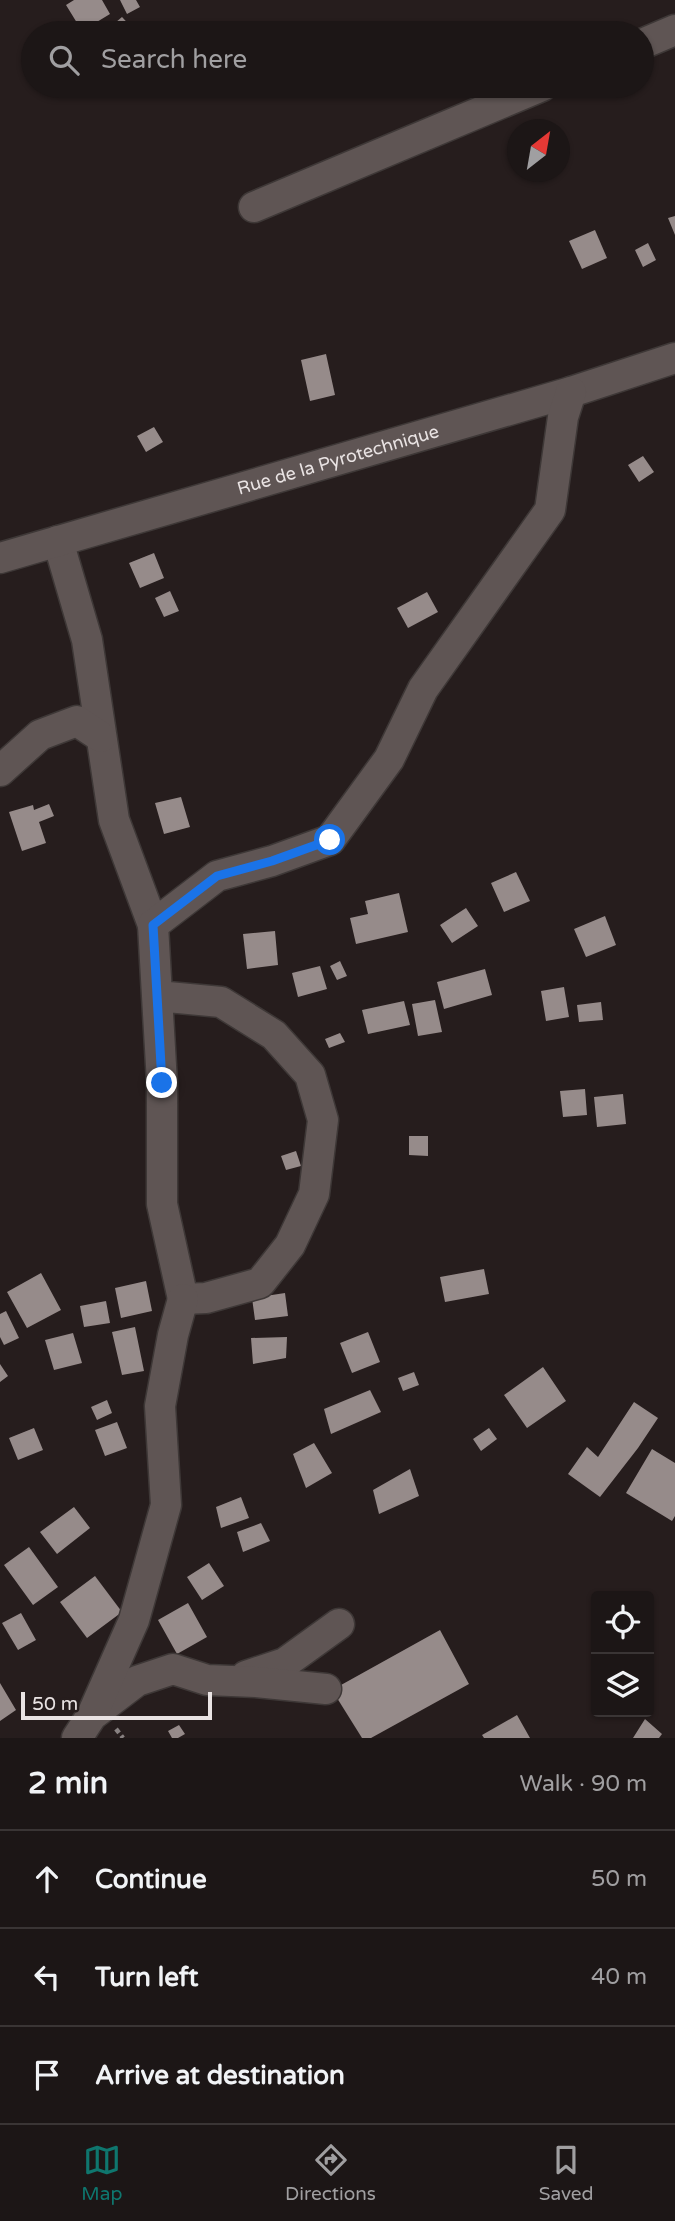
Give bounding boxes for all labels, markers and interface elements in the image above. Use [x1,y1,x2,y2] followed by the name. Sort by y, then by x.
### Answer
[21,21,654,98] search box
[45,41,83,79] icon: search
[101,44,247,75] text: Search here
[507,119,570,182] north arrow
[235,420,441,499] street label: Rue de la Pyrotechnique
[314,824,345,855] route start
[146,1067,177,1098] route end
[591,1591,654,1717] map controls
[591,1591,654,1654] button: locate
[591,1654,654,1717] button: layers
[21,1689,212,1721] scale bar
[32,1693,78,1715] text: 50 m
[28,1765,108,1802] text: 2 min
[520,1770,647,1798] text: Walk · 90 m
[28,1860,66,1898] icon: ahead
[95,1864,207,1895] text: Continue
[591,1865,647,1893] text: 50 m
[28,1958,66,1996] icon: left
[95,1962,198,1993] text: Turn left
[591,1963,647,1991] text: 40 m
[28,2056,66,2094] icon: arrive
[95,2060,345,2091] text: Arrive at destination
[81,2141,122,2205] tab: Map
[285,2141,376,2205] tab: Directions
[539,2141,594,2205] tab: Saved

